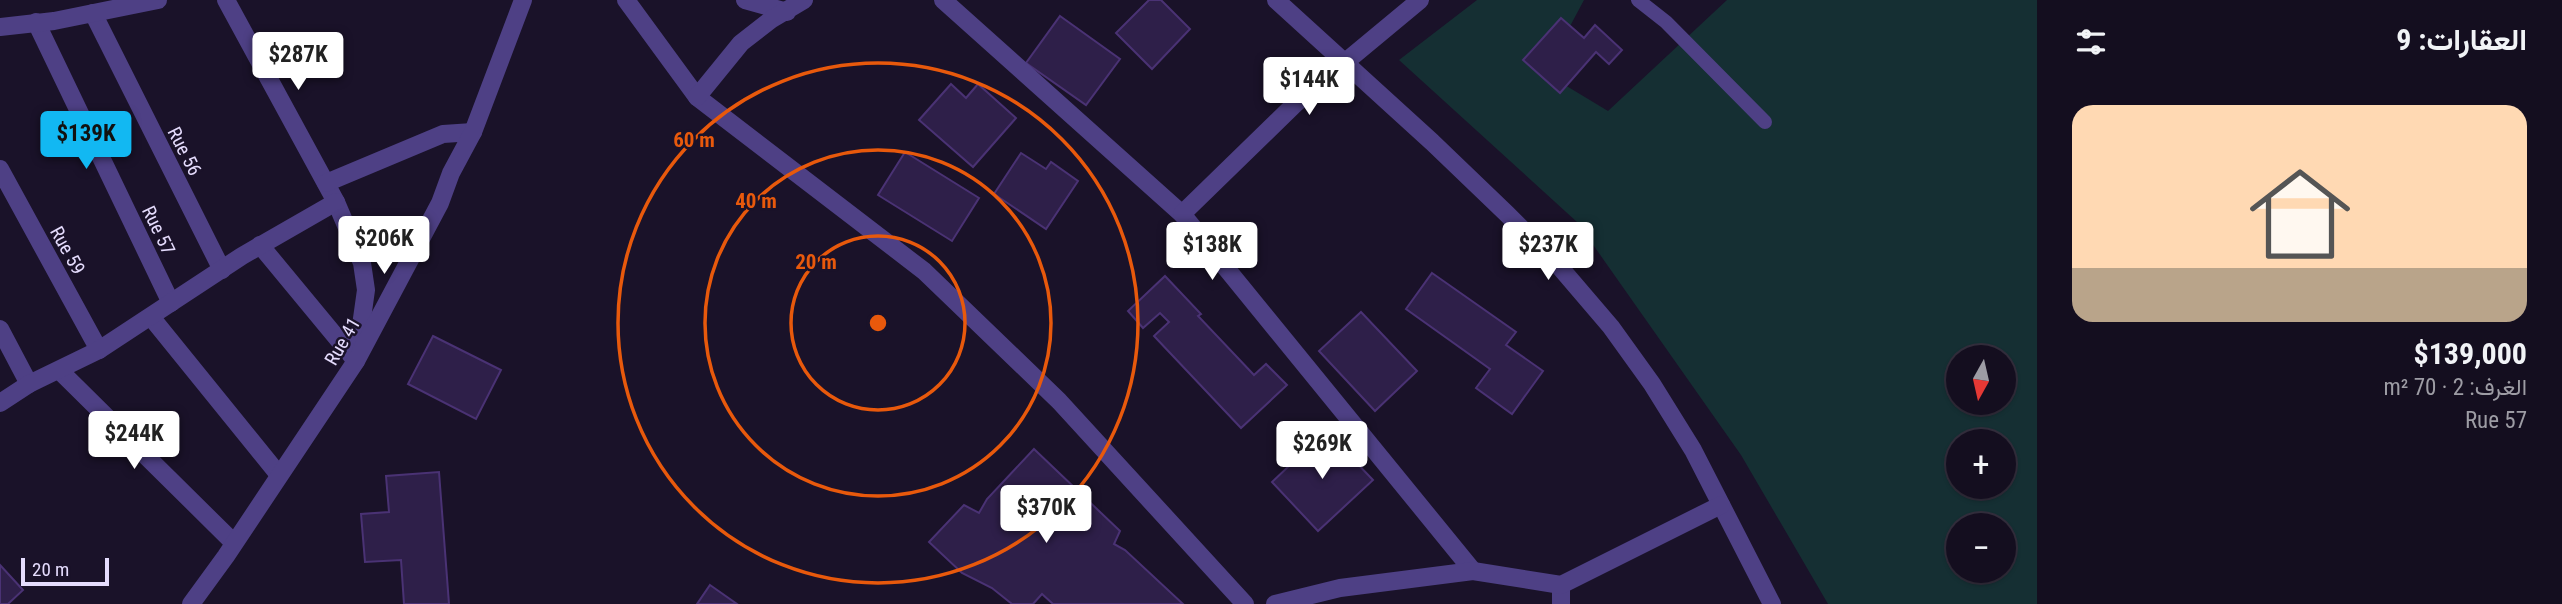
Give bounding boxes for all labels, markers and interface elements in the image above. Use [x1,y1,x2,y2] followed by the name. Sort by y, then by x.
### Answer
[2396,22,2527,57] text: العقارات: 9
[2072,23,2110,61] icon: filters
[249,32,347,92] pin: $287K
[268,41,328,68] text: $287K
[1260,58,1358,117] pin: $144K
[1279,66,1339,93] text: $144K
[37,111,135,171] pin: $139K
[56,120,116,147] text: $139K
[163,123,206,179] street label: Rue 56
[673,128,715,152] text: 60 m
[2237,151,2363,277] icon: home
[735,189,777,213] text: 40 m
[137,202,180,258] street label: Rue 57
[335,216,433,276] pin: $206K
[45,222,90,278] street label: Rue 59
[1163,222,1261,282] pin: $138K
[1499,222,1597,282] pin: $237K
[354,225,414,252] text: $206K
[1182,231,1242,258] text: $138K
[1518,231,1578,258] text: $237K
[795,250,837,274] text: 20 m
[866,311,890,335] centre of rings
[320,313,365,369] street label: Rue 41
[2414,336,2527,371] text: $139,000
[1946,345,2016,415] north arrow
[1946,345,2016,583] map controls
[2384,374,2527,401] text: الغرف: 2 · 70 m²
[2465,407,2527,434] text: Rue 57
[85,412,183,471] pin: $244K
[104,420,164,447] text: $244K
[1273,421,1371,481] pin: $269K
[1946,429,2016,499] button: +
[1292,430,1352,457] text: $269K
[997,486,1095,545] pin: $370K
[1016,494,1076,521] text: $370K
[1946,513,2016,583] button: −
[21,555,108,587] scale bar
[32,558,69,581] text: 20 m

